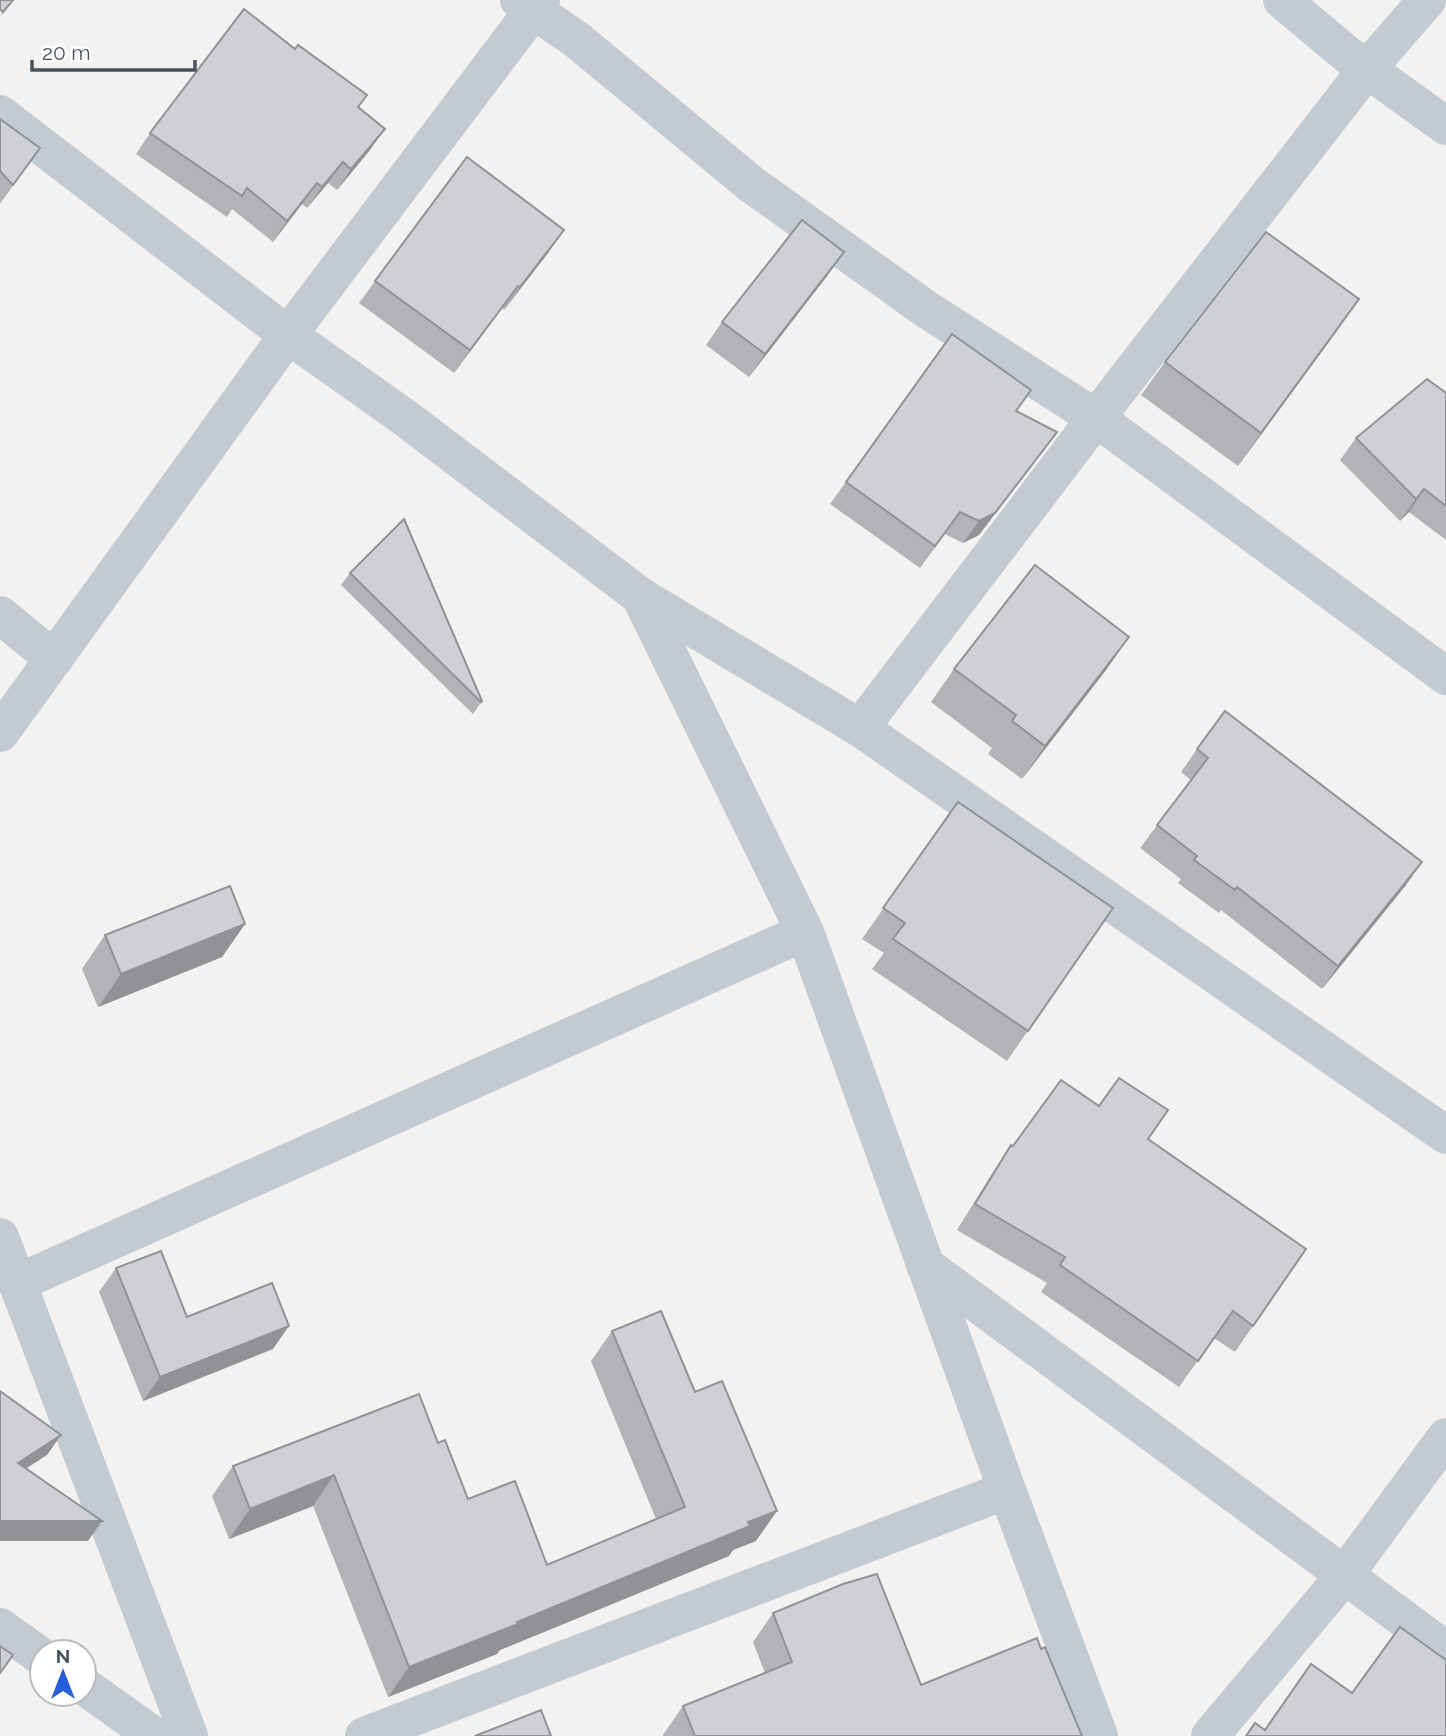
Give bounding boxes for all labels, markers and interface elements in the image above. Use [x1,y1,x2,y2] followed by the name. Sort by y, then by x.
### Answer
[32,28,194,72] scale bar
[42,40,90,65] text: 20 m
[28,1638,98,1708] north arrow
[56,1645,70,1667] text: N

